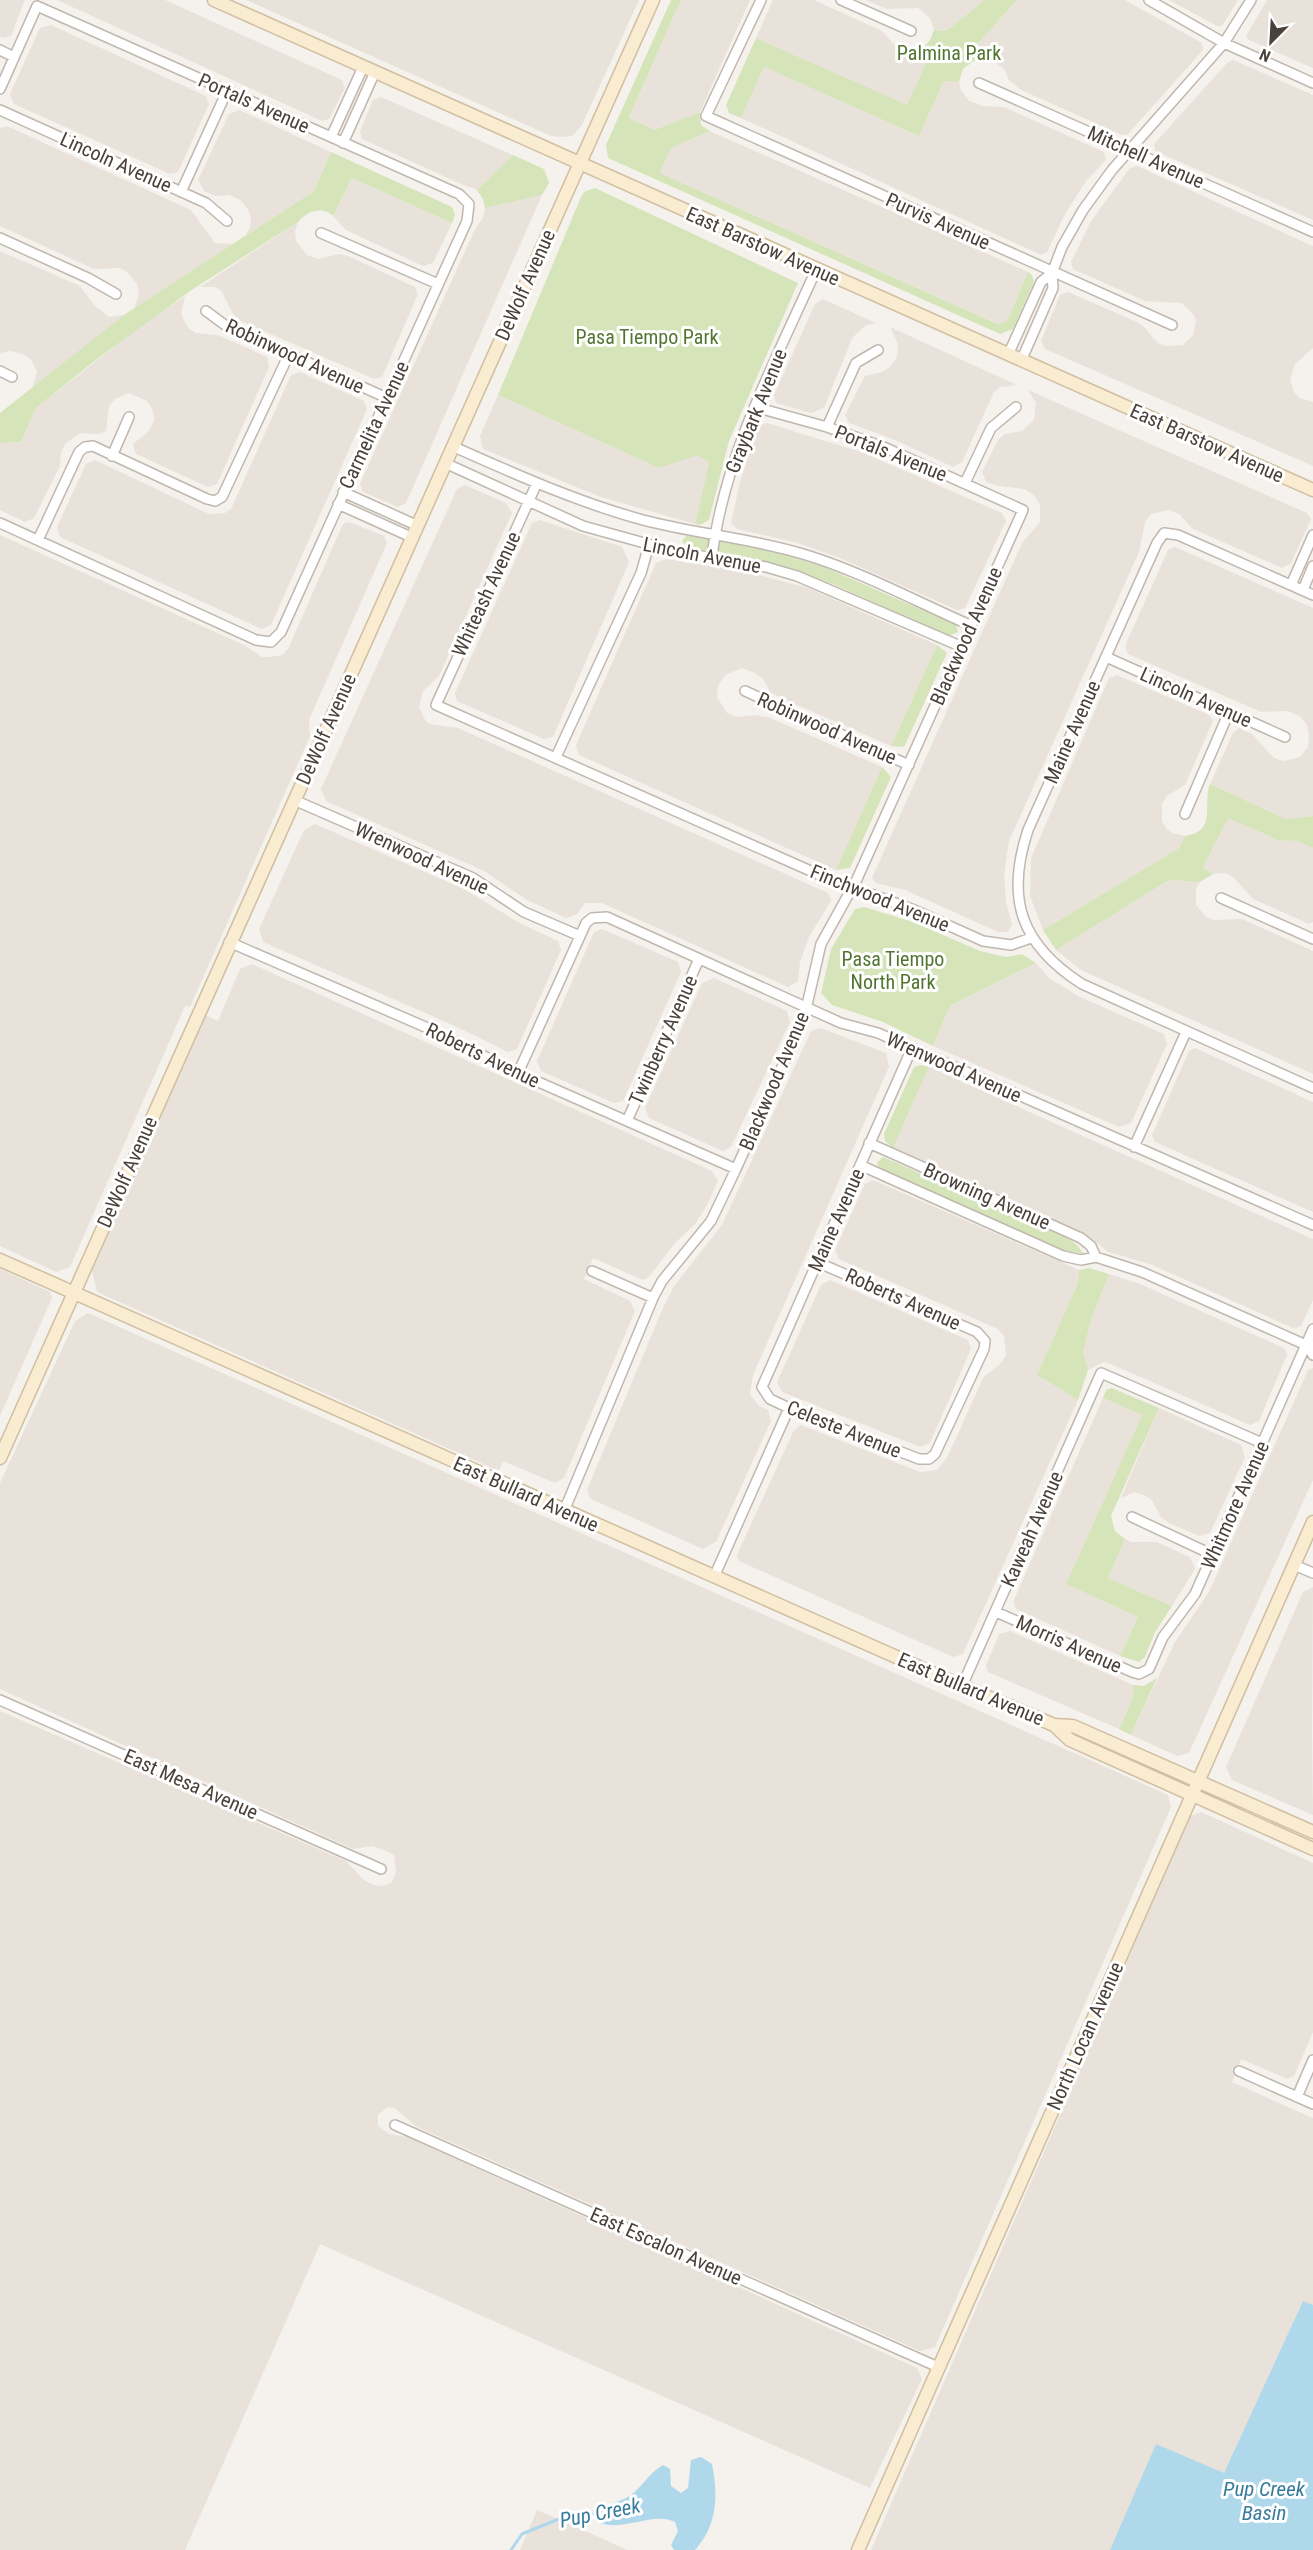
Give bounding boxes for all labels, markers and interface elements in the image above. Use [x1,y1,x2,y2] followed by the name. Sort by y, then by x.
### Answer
[1241,12,1301,72] north arrow
[897,41,1001,65] park label: Palmina Park
[1257,45,1273,66] text: N
[195,68,313,138] street label: Portals Avenue
[1084,121,1208,193] street label: Mitchell Avenue
[57,127,175,197] street label: Lincoln Avenue
[882,187,994,255] street label: Purvis Avenue
[682,201,844,291] street label: East Barstow Avenue
[490,226,560,344] street label: DeWolf Avenue
[222,313,368,399] street label: Robinwood Avenue
[575,325,719,349] park label: Pasa Tiempo Park
[720,345,792,477] street label: Graybark Avenue
[334,357,414,493] street label: Carmelita Avenue
[1126,398,1288,488] street label: East Barstow Avenue
[831,420,951,486] street label: Portals Avenue
[447,528,525,660] street label: Whiteash Avenue
[641,532,763,578] street label: Lincoln Avenue
[925,563,1007,709] street label: Blackwood Avenue
[1137,662,1255,732] street label: Lincoln Avenue
[291,670,361,788] street label: DeWolf Avenue
[1039,677,1105,787] street label: Maine Avenue
[754,687,900,769] street label: Robinwood Avenue
[351,816,493,900] street label: Wrenwood Avenue
[807,859,953,937] street label: Finchwood Avenue
[842,947,944,994] park label: Pasa Tiempo North Park
[624,972,702,1108] street label: Twinberry Avenue
[734,1008,814,1154] street label: Blackwood Avenue
[422,1017,544,1093] street label: Roberts Avenue
[883,1027,1025,1107] street label: Wrenwood Avenue
[92,1113,162,1231] street label: DeWolf Avenue
[920,1157,1054,1235] street label: Browning Avenue
[803,1165,869,1275] street label: Maine Avenue
[842,1263,964,1335] street label: Roberts Avenue
[783,1395,905,1463] street label: Celeste Avenue
[1196,1437,1274,1573] street label: Whitmore Avenue
[450,1451,602,1537] street label: East Bullard Avenue
[996,1467,1068,1591] street label: Kaweah Avenue
[1012,1610,1126,1678] street label: Morris Avenue
[894,1647,1048,1731] street label: East Bullard Avenue
[120,1744,262,1824] street label: East Mesa Avenue
[1042,1958,1128,2114] street label: North Locan Avenue
[586,2202,746,2290] street label: East Escalon Avenue
[1223,2477,1306,2525] water label: Pup Creek Basin
[558,2493,643,2533] water label: Pup Creek

